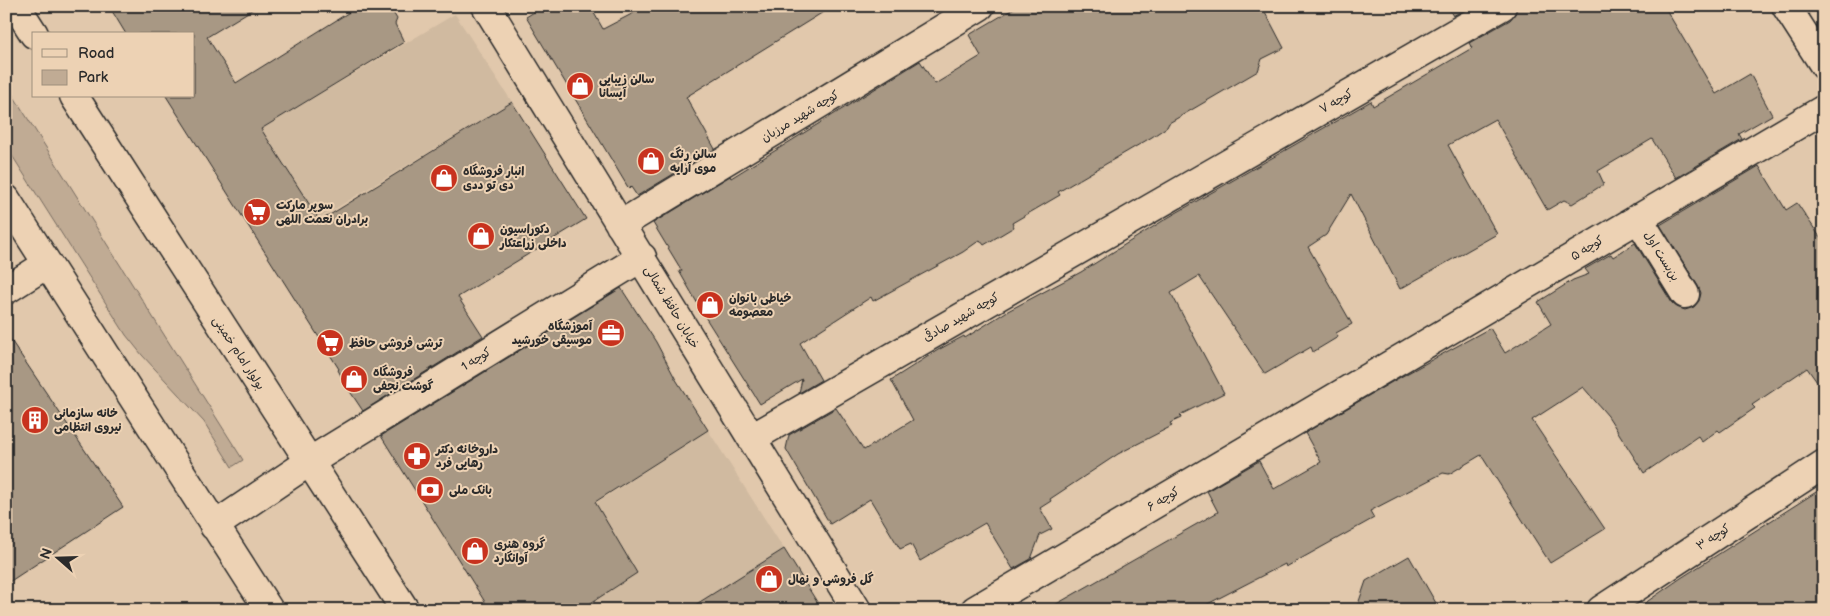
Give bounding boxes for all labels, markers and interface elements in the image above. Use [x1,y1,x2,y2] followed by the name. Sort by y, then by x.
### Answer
[32,32,195,98] legend
[78,44,114,63] text: Road
[78,68,109,87] text: Park
[565,71,595,101] shop icon: سالن زیبایی آیسانا
[599,72,654,101] place label: سالن زیبایی آیسانا
[1317,86,1356,117] street label: کوچه ۷
[759,87,842,146] street label: کوچه شهید مرزبان
[636,146,666,176] shop icon: سالن رنگ موی آرایه
[670,146,717,176] place label: سالن رنگ موی آرایه
[429,163,459,193] shop icon: انبار فروشگاه دی تو ددی
[463,163,524,193] place label: انبار فروشگاه دی تو ددی
[242,197,272,227] supermarket icon: سوپر مارکت برادران نعمت اللهی
[276,198,368,227] place label: سوپر مارکت برادران نعمت اللهی
[466,221,496,251] shop icon: دکوراسیون داخلی زراعتکار
[499,222,567,251] place label: دکوراسیون داخلی زراعتکار
[1640,229,1683,284] street label: بن‌بست اول
[1568,233,1607,264] street label: کوچه ۵
[641,263,702,352] street label: خیابان حافظ شمالی
[695,290,725,320] shop icon: خیاطی بانوان معصومه
[920,290,1002,345] street label: کوچه شهید صادقی
[729,291,792,320] place label: خیاطی بانوان معصومه
[208,314,268,394] street label: بولوار امام خمینی
[512,318,593,348] place label: آموزشگاه موسیقی خورشید
[596,318,626,348] office icon: آموزشگاه موسیقی خورشید
[315,328,345,358] supermarket icon: ترشی فروشی حافظ
[349,336,443,351] place label: ترشی فروشی حافظ
[459,344,494,374] street label: کوچه 1
[339,364,369,394] shop icon: فروشگاه گوشت نجفی
[373,364,434,394] place label: فروشگاه گوشت نجفی
[20,405,50,435] building icon: خانه سازمانی نیروی انتظامی
[54,406,122,435] place label: خانه سازمانی نیروی انتظامی
[402,441,432,471] pharmacy icon: داروخانه دکتر رهایی فرد
[435,442,498,471] place label: داروخانه دکتر رهایی فرد
[415,475,445,505] bank icon: بانک ملی
[449,483,492,498] place label: بانک ملی
[1144,484,1182,515] street label: کوچه ۶
[1693,521,1733,554] street label: کوچه ۳
[32,534,82,584] north arrow
[460,536,490,566] shop icon: گروه هنری آوانگارد
[494,536,546,566] place label: گروه هنری آوانگارد
[36,546,56,562] text: N
[754,564,784,594] shop icon: گل فروشی و نهال
[788,571,874,587] place label: گل فروشی و نهال

